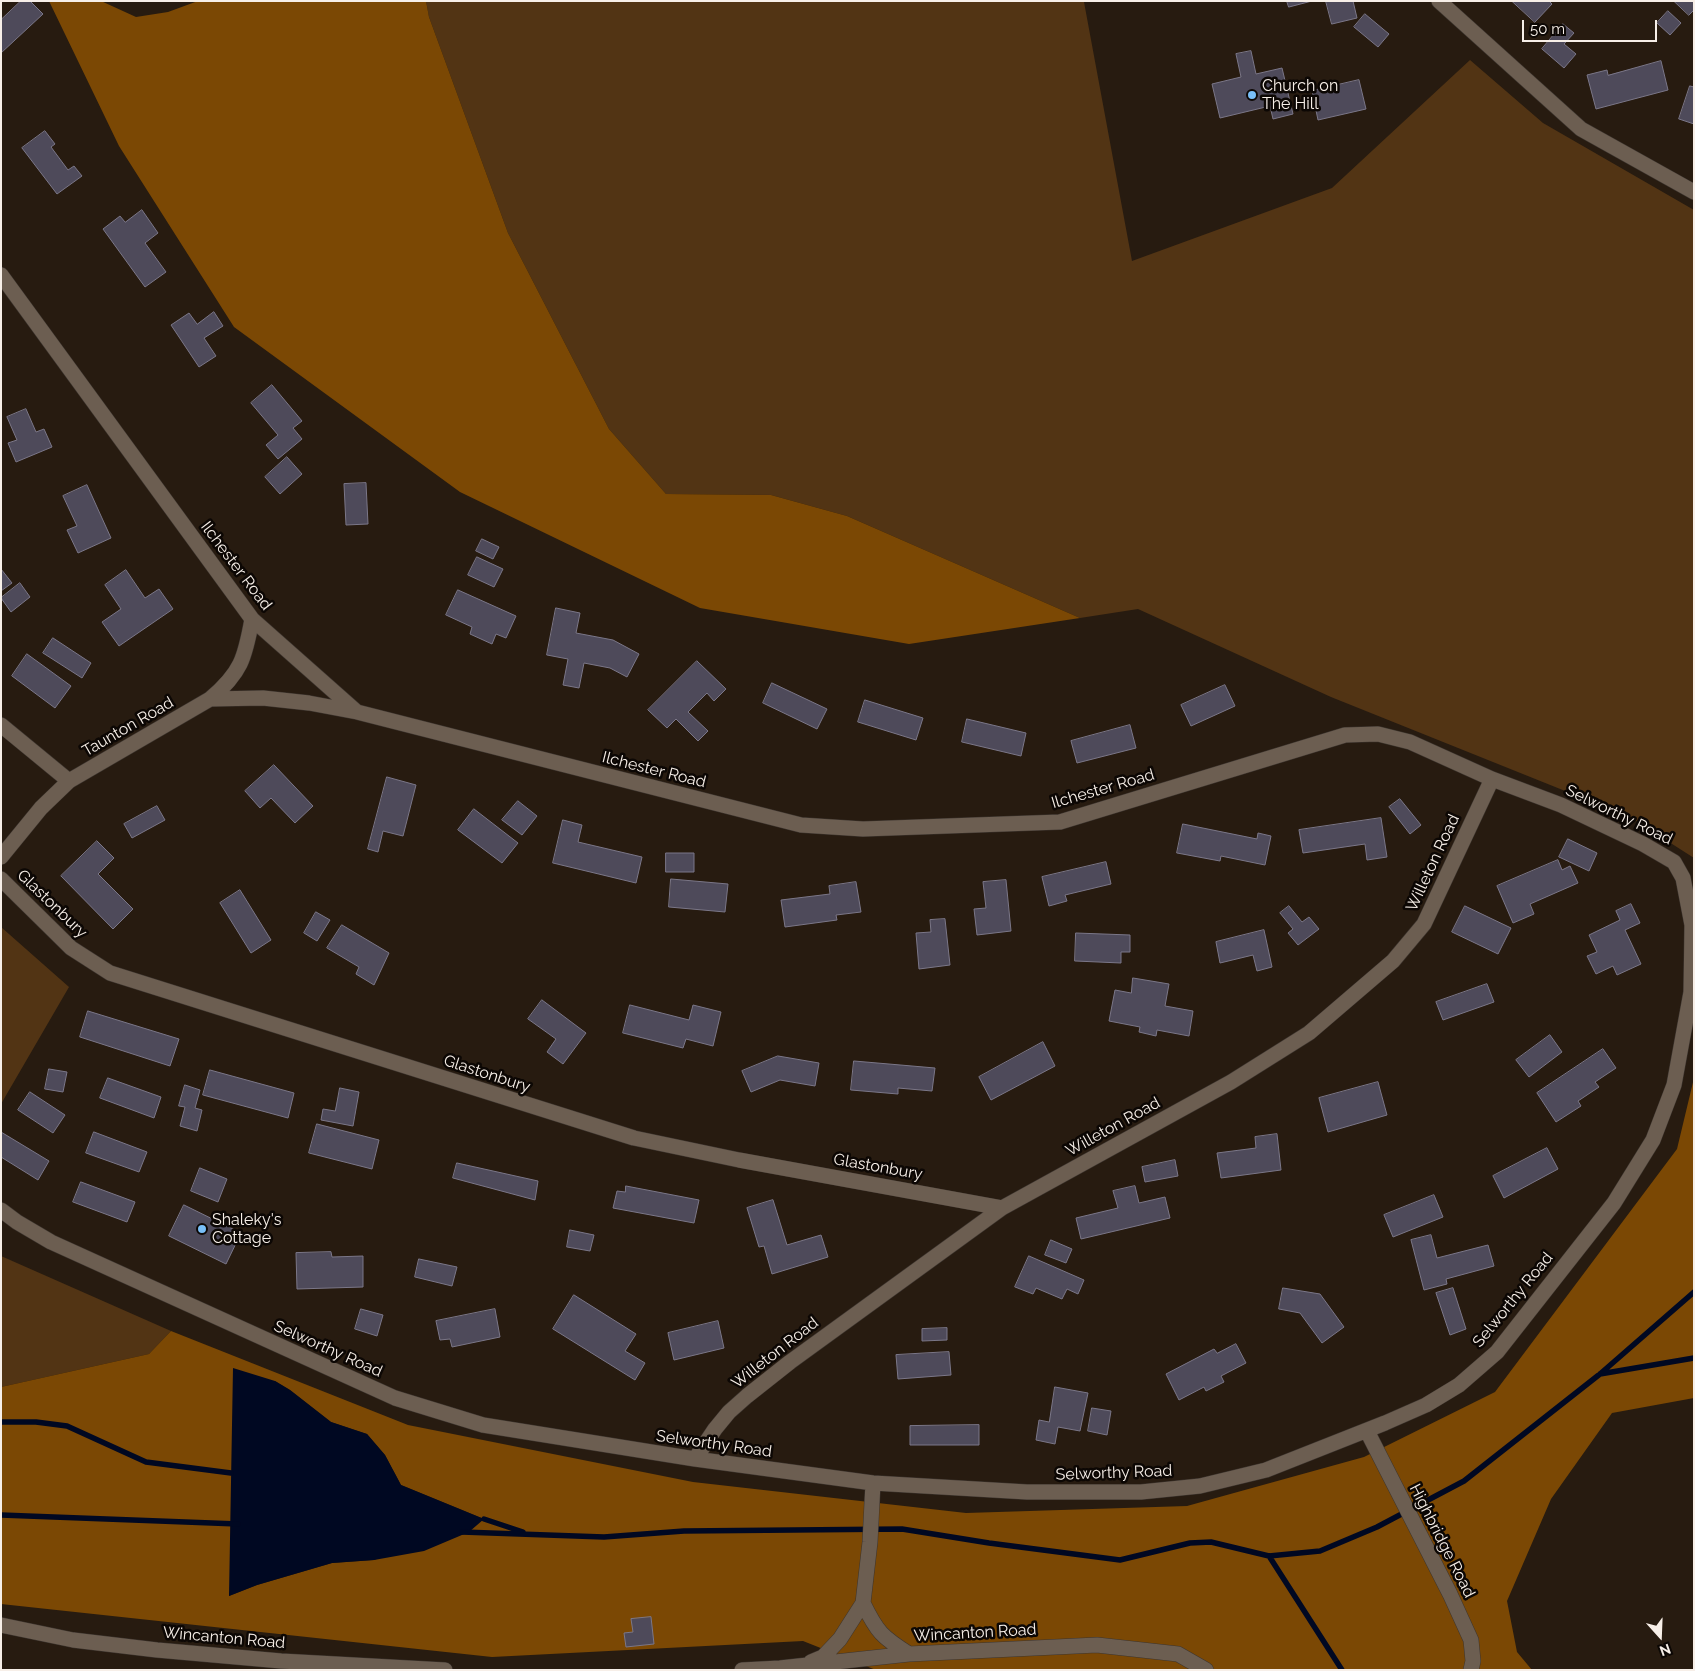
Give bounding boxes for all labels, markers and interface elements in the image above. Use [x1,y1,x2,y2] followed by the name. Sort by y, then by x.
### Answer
[1525,10,1660,42] scale bar
[1530,20,1565,38] text: 50 m
[1262,76,1338,114] place label: Church on The Hill
[1246,89,1258,101] marker: Church on The Hill
[196,518,276,614] street label: Ilchester Road
[79,693,177,761] street label: Taunton Road
[600,748,708,792] street label: Ilchester Road
[1049,765,1157,813] street label: Ilchester Road
[1562,781,1676,849] street label: Selworthy Road
[1402,811,1464,915] street label: Willeton Road
[13,866,91,942] street label: Glastonbury
[441,1051,533,1097] street label: Glastonbury
[1063,1093,1163,1161] street label: Willeton Road
[832,1150,924,1184] street label: Glastonbury
[212,1210,281,1248] place label: Shaleky's Cottage
[196,1223,208,1235] marker: Shaleky's Cottage
[1469,1249,1557,1351] street label: Selworthy Road
[728,1313,822,1393] street label: Willeton Road
[271,1317,385,1381] street label: Selworthy Road
[655,1426,773,1462] street label: Selworthy Road
[1055,1461,1173,1485] street label: Selworthy Road
[1405,1481,1479,1601] street label: Highbridge Road
[1635,1611,1685,1661] north arrow
[913,1620,1037,1646] street label: Wincanton Road
[162,1623,286,1653] street label: Wincanton Road
[1657,1641,1673,1659] text: N

